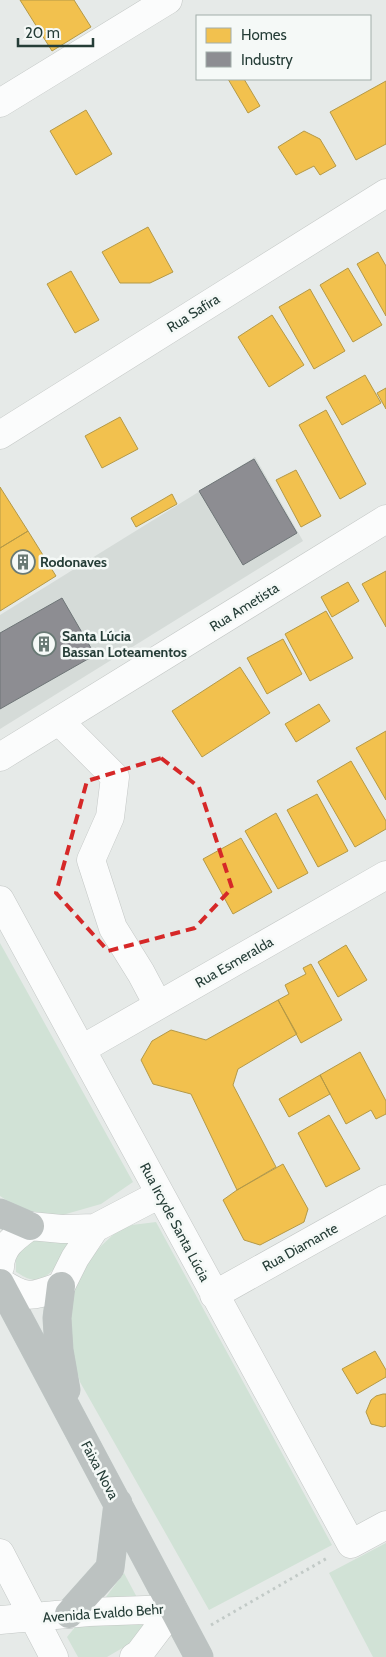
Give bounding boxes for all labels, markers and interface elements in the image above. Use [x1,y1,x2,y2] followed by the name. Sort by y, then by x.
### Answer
[18,15,92,47] scale bar
[196,15,371,80] legend
[25,24,60,42] text: 20 m
[241,26,287,44] text: Homes
[241,51,293,69] text: Industry
[163,290,223,336] street label: Rua Safira
[10,549,36,575] building icon: Rodonaves
[40,553,107,571] place label: Rodonaves
[206,578,282,635] street label: Rua Ametista
[62,627,187,661] place label: Santa Lúcia Bassan Loteamentos
[31,631,57,657] building icon: Santa Lúcia Bassan Loteamentos
[192,932,276,992] street label: Rua Esmeralda
[136,1159,214,1285] street label: Rua Ircyde Santa Lúcia
[259,1219,341,1275] street label: Rua Diamante
[77,1438,123,1502] street label: Faixa Nova
[42,1600,165,1626] street label: Avenida Evaldo Behr

